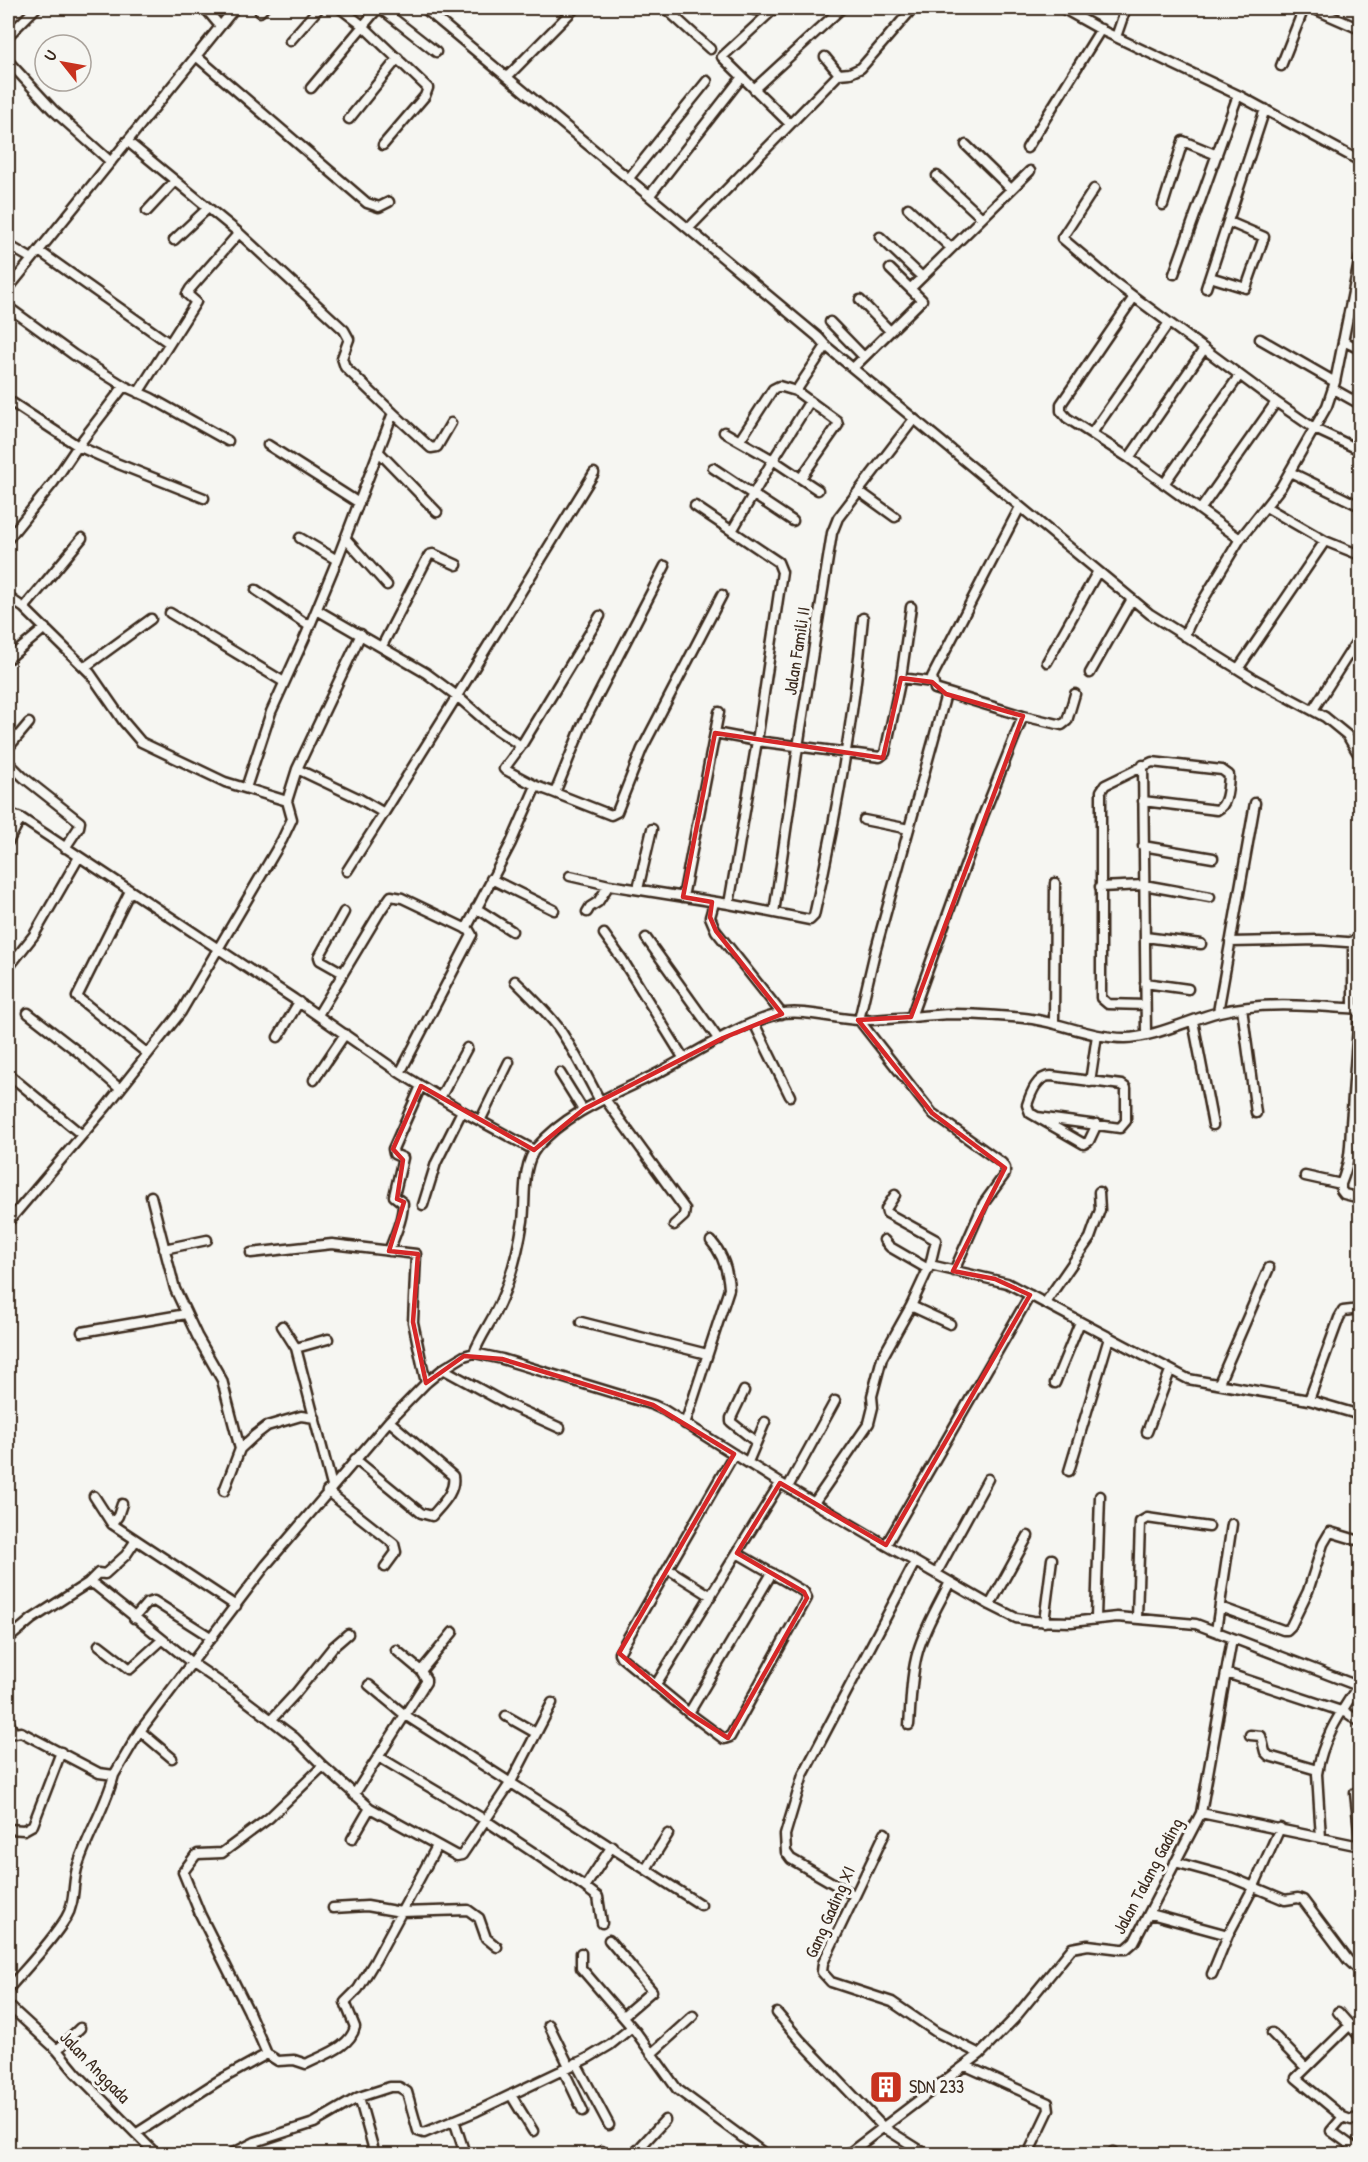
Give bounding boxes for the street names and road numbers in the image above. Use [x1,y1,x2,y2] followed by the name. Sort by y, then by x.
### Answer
[777,605,816,697] street label: Jalan Famili II
[1106,1813,1189,1938] street label: Jalan Talang Gading
[798,1862,861,1962] street label: Gang Gading XI
[54,2025,136,2108] street label: Jalan Anggada

